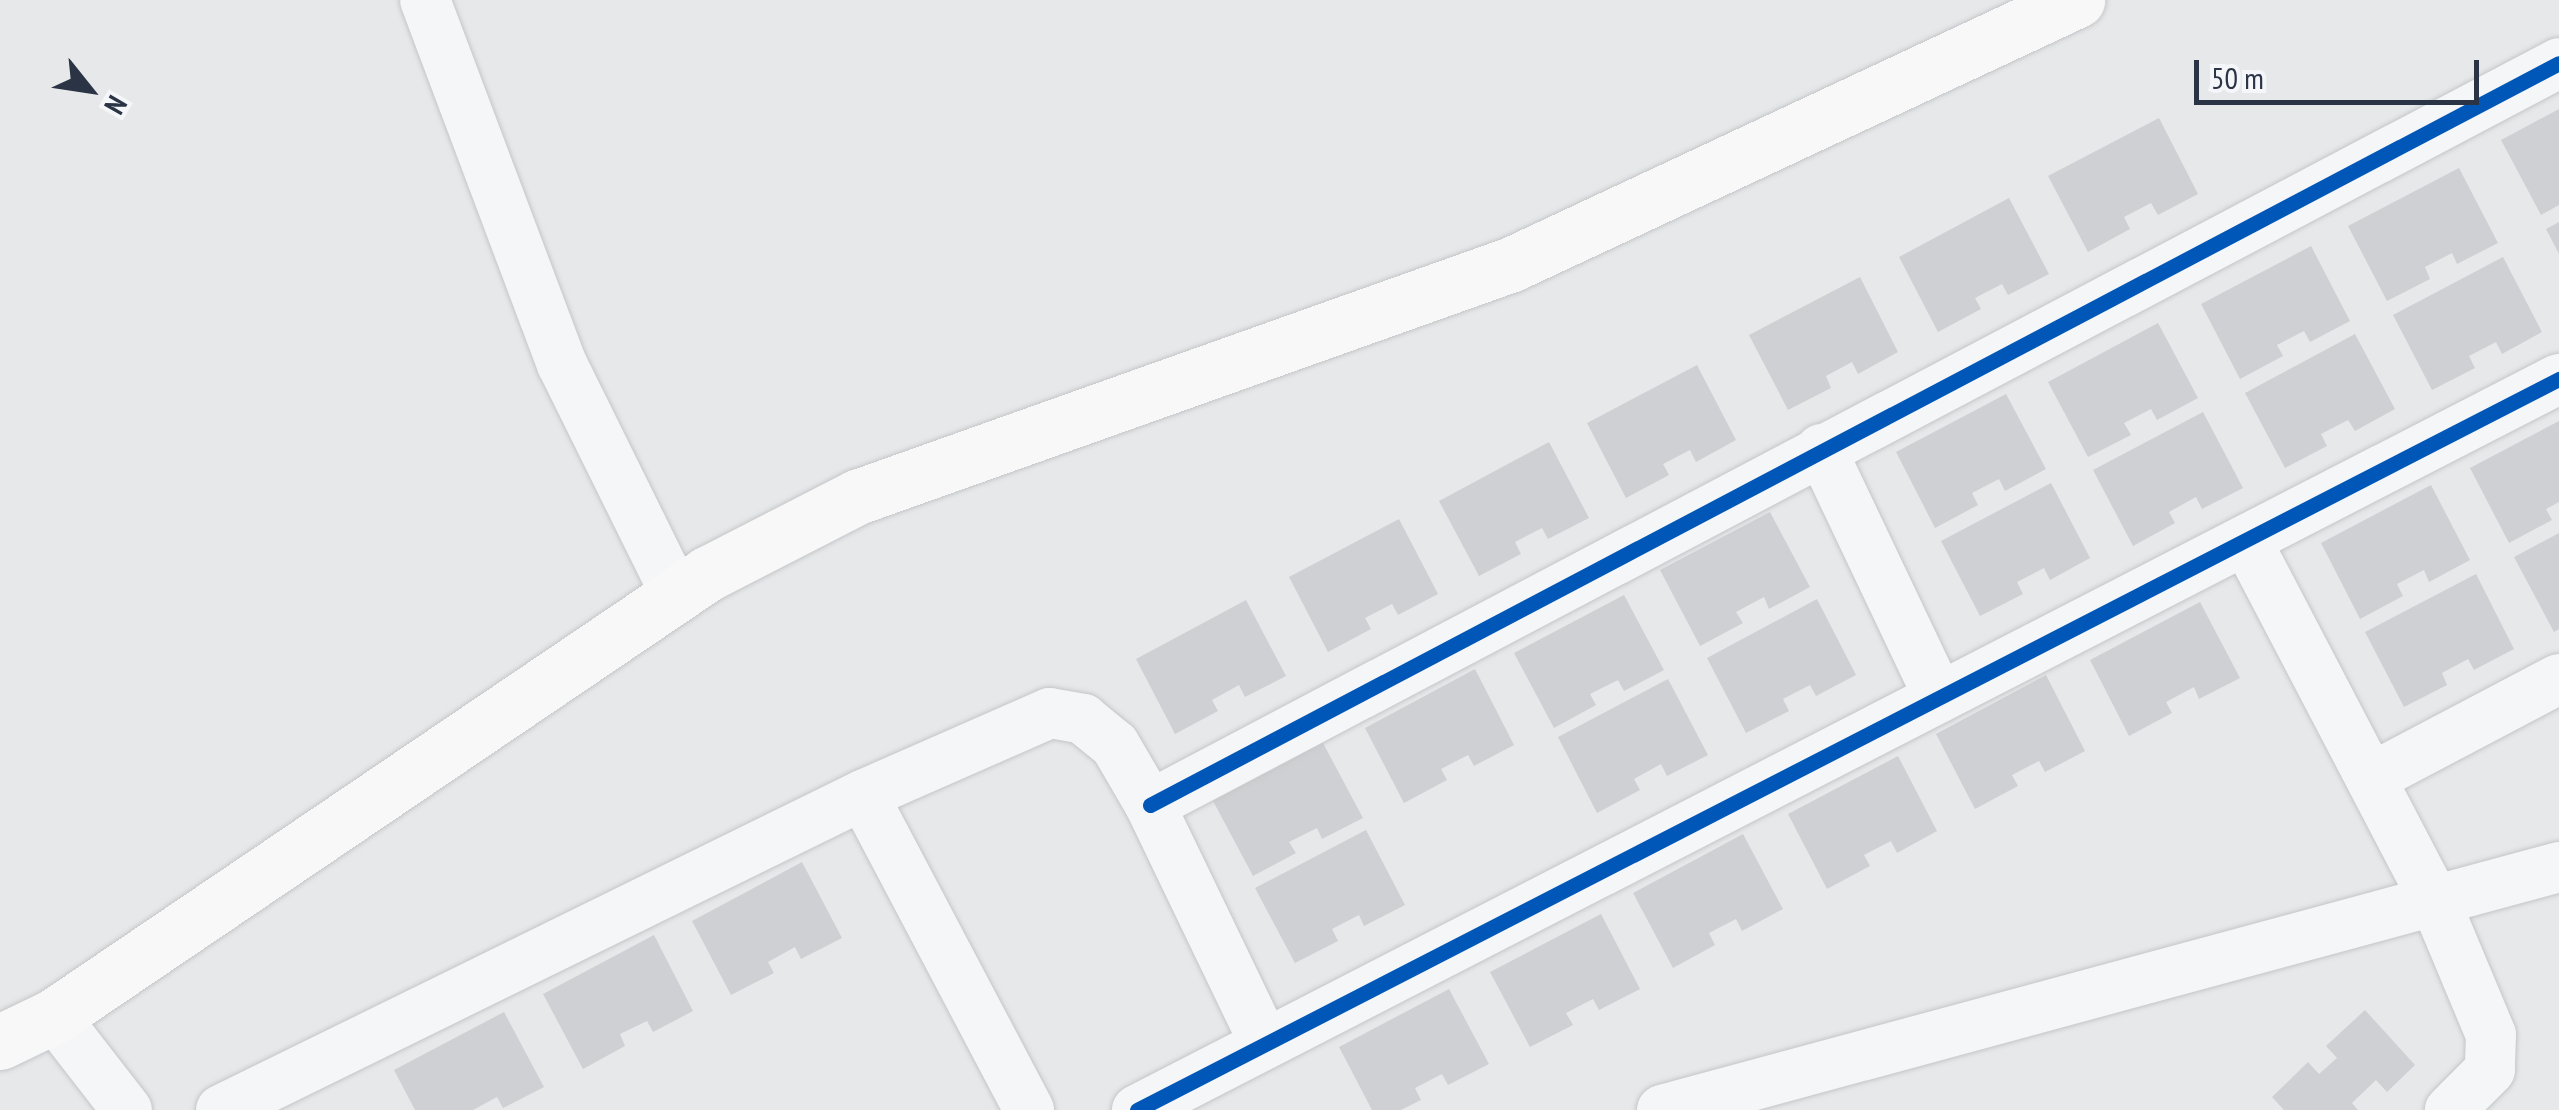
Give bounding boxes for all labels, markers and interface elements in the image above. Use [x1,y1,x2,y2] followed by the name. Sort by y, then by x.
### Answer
[40,40,140,140] north arrow
[2199,40,2484,102] scale bar
[2211,58,2264,97] text: 50 m
[97,89,136,121] text: N

